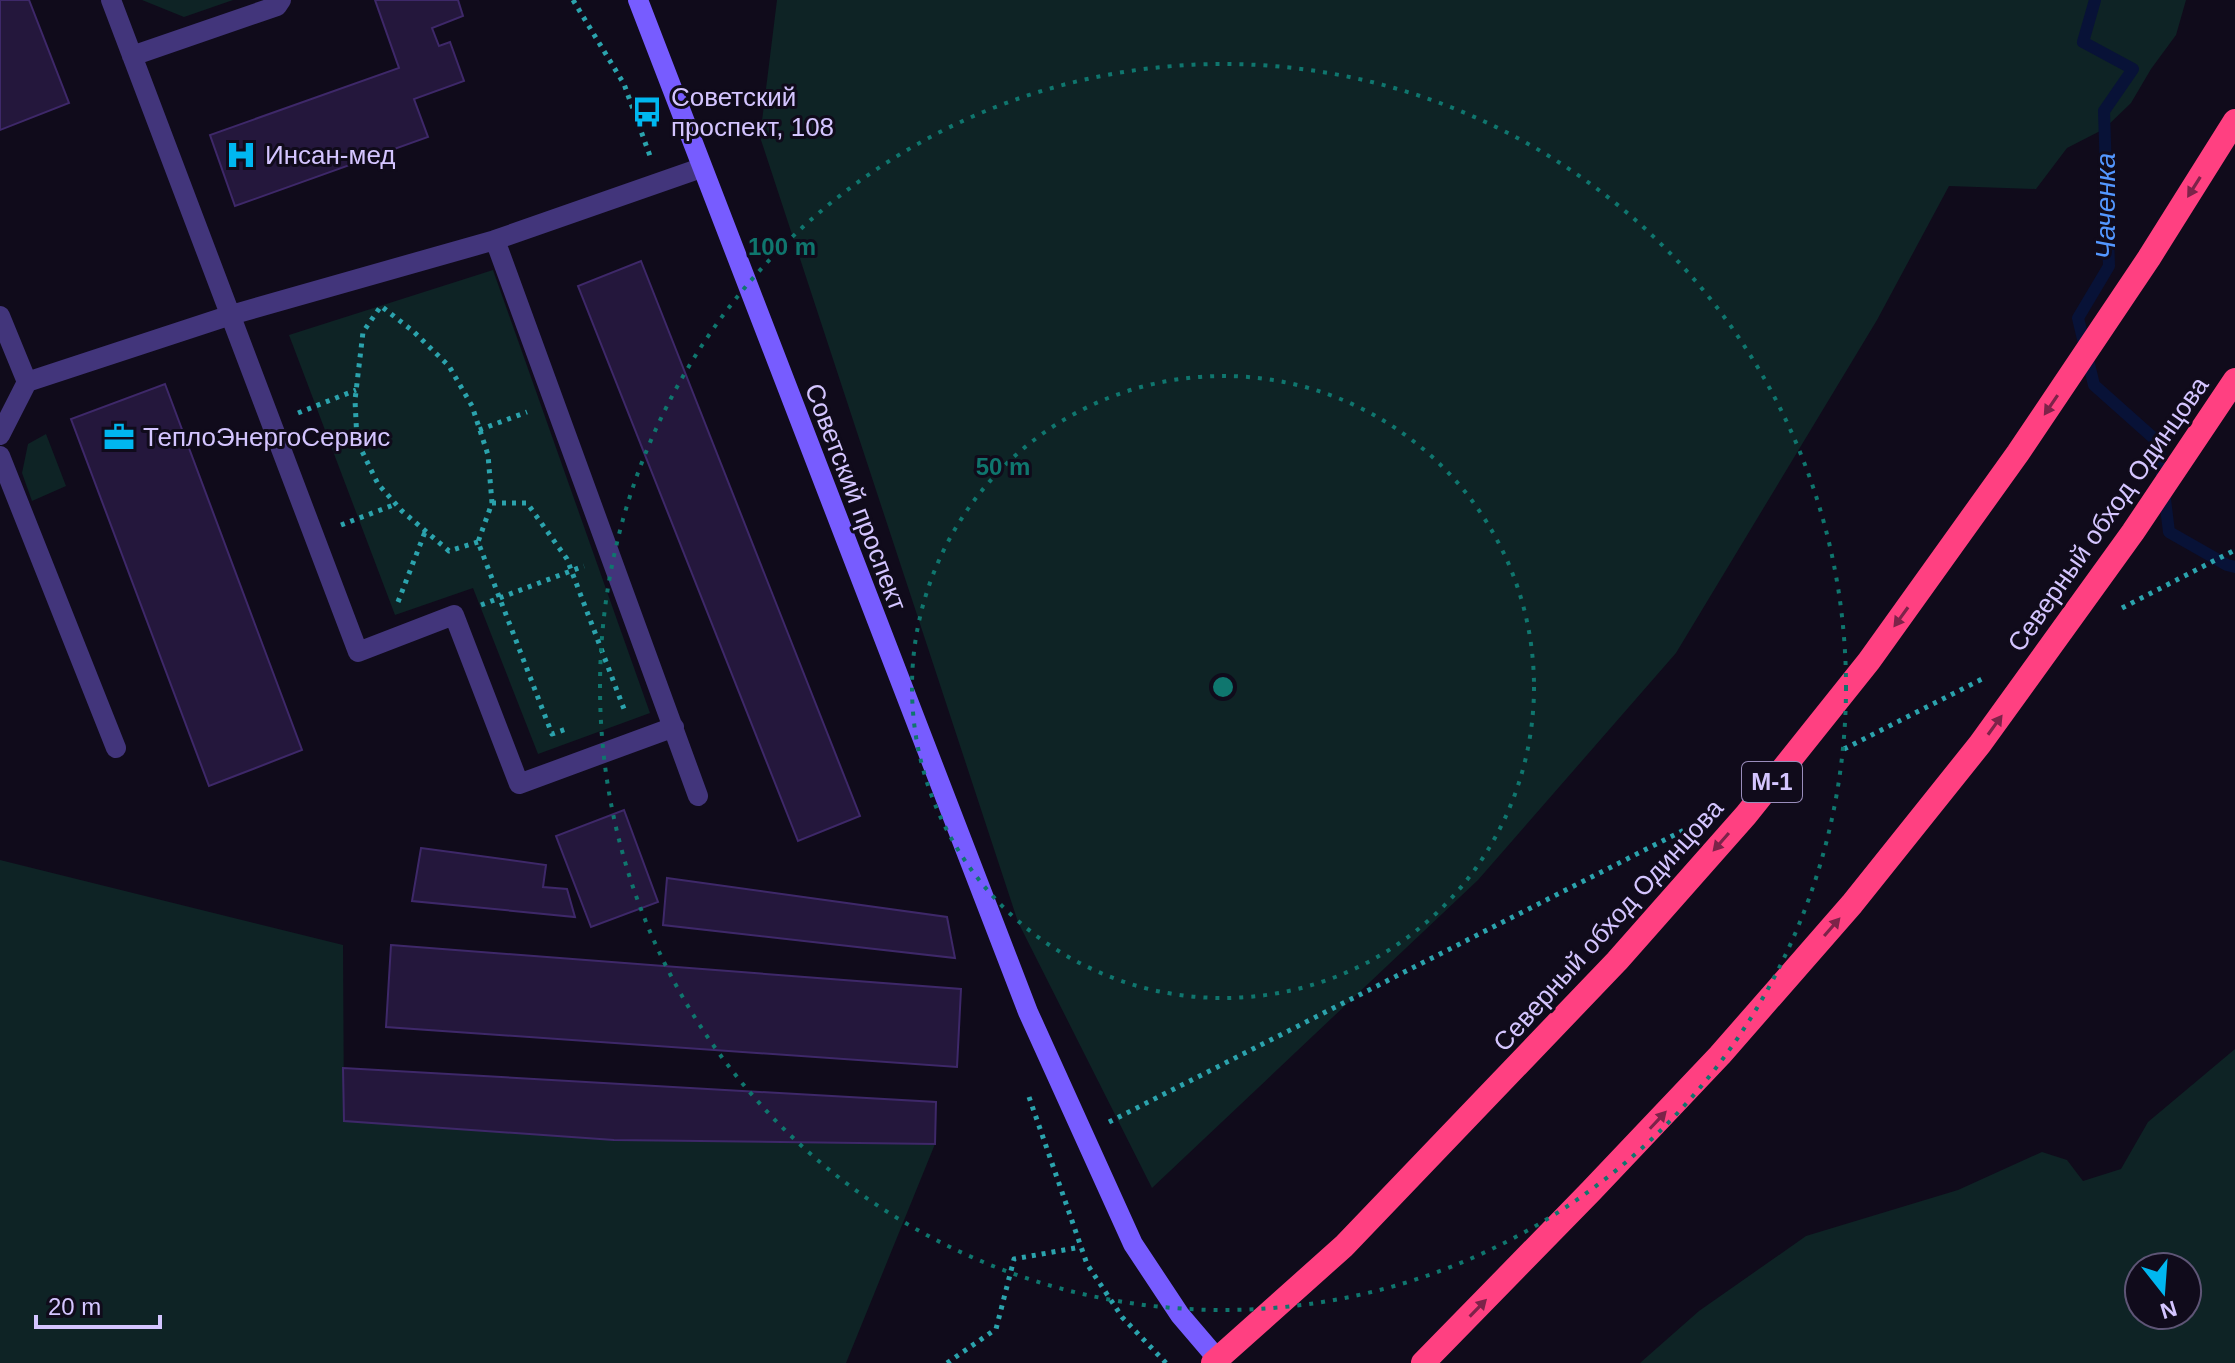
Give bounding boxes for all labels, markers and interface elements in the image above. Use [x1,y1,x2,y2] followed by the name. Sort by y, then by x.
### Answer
[671,82,834,142] place label: Советский проспект, 108
[630,95,664,129] bus stop icon: Советский проспект, 108
[224,138,258,172] hospital icon: Инсан-мед
[265,140,395,170] place label: Инсан-мед
[2090,153,2121,259] water label: Чаченка
[2186,177,2201,198] one-way arrow
[748,233,816,260] text: 100 m
[2001,370,2215,657] street label: Северный обход Одинцова
[799,379,913,615] street label: Советский проспект
[2043,394,2058,415] one-way arrow
[102,420,136,454] office icon: ТеплоЭнергоСервис
[143,422,390,452] place label: ТеплоЭнергоСервис
[976,453,1030,480] text: 50 m
[1893,607,1909,627] one-way arrow
[1209,673,1237,701] centre of rings
[1986,714,2002,735] one-way arrow
[1742,762,1802,802] road number: М-1
[1487,792,1729,1057] street label: Северный обход Одинцова
[1713,833,1731,852] one-way arrow
[1823,918,1840,938] one-way arrow
[1648,1111,1666,1130] one-way arrow
[2123,1251,2203,1331] north arrow
[36,1279,160,1329] scale bar
[48,1293,101,1320] text: 20 m
[2157,1295,2180,1324] text: N
[1468,1299,1487,1318] one-way arrow

